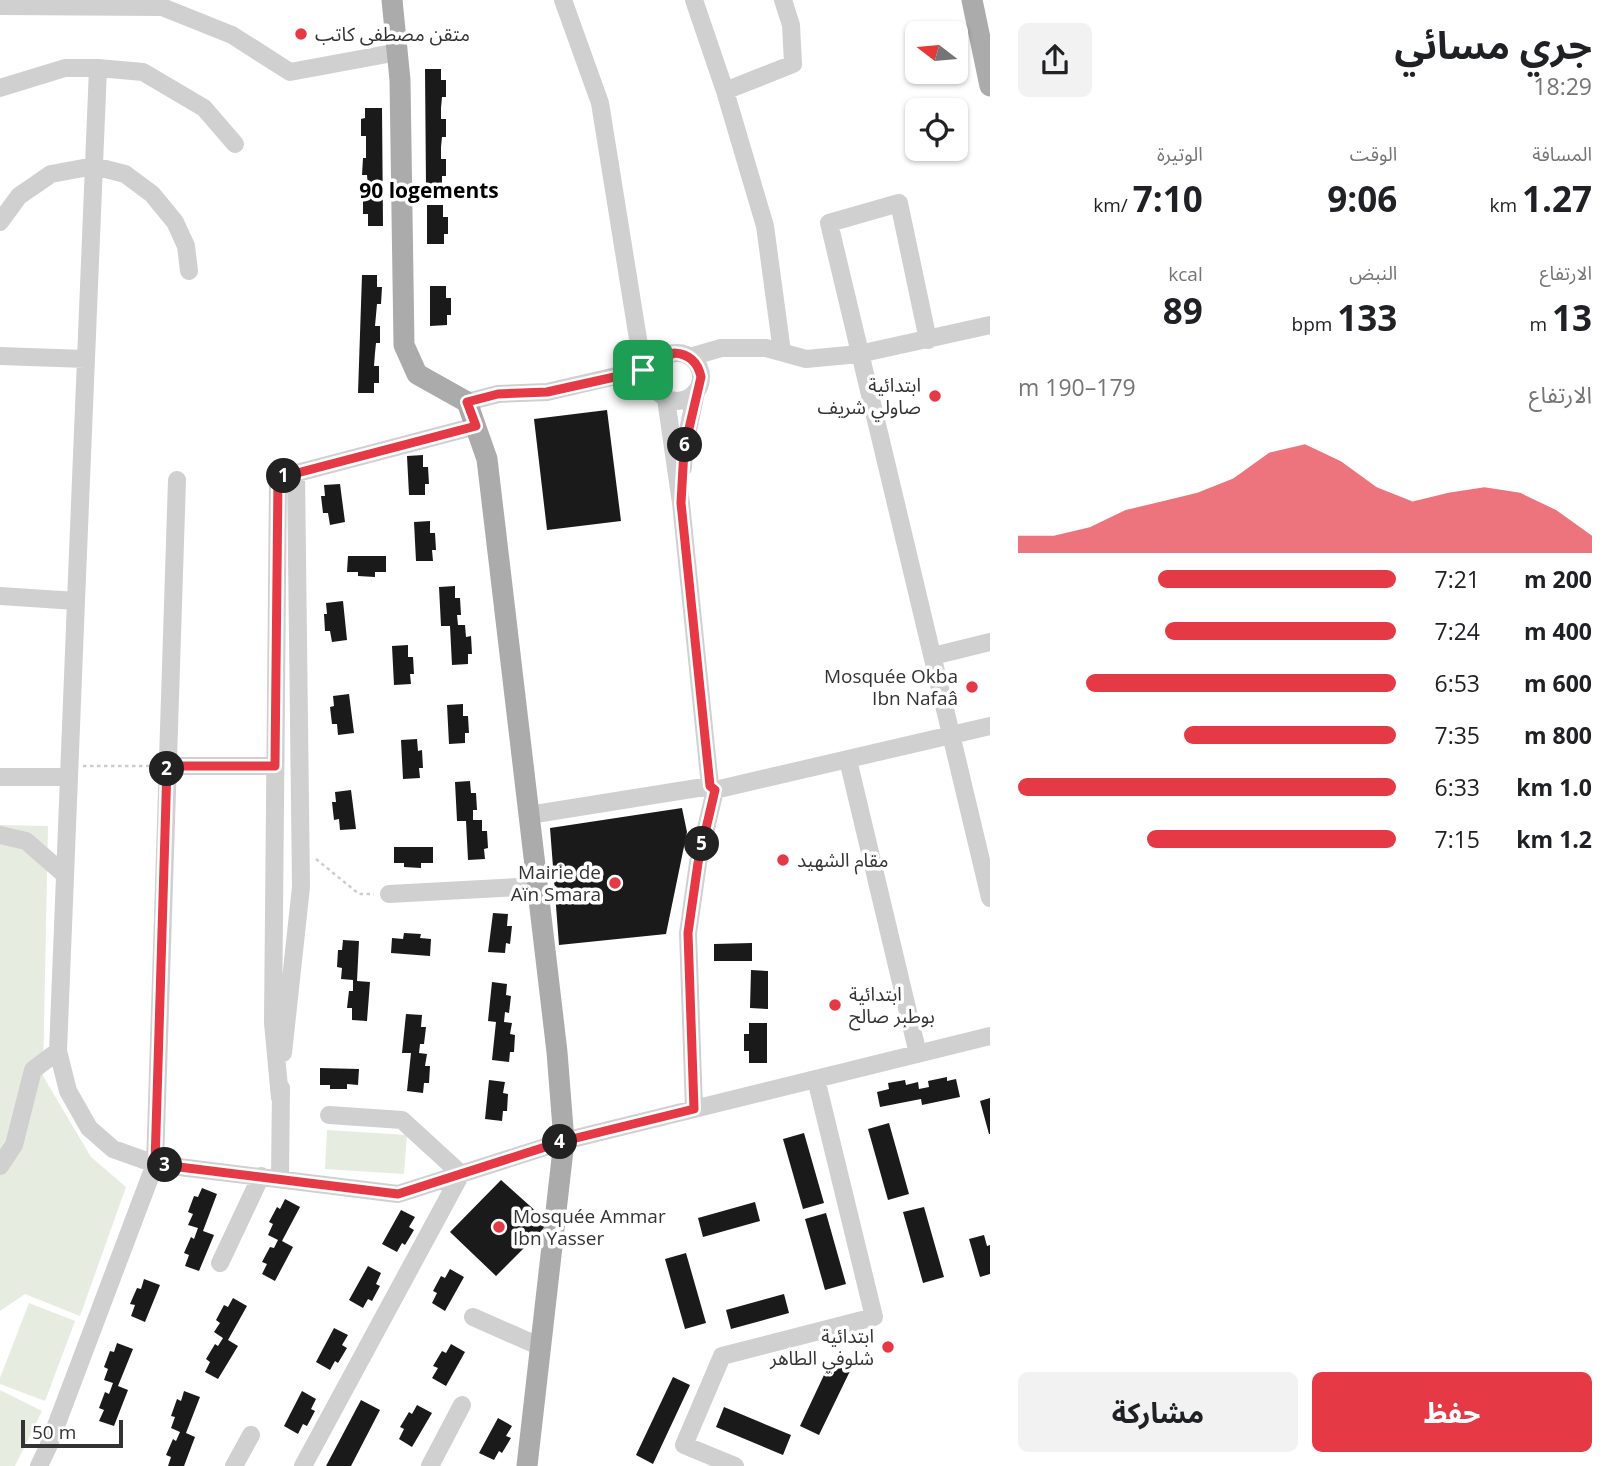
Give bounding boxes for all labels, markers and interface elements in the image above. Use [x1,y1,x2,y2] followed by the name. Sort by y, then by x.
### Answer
[1395,18,1592,70] text: جري مسائي
[315,21,470,47] place label: متقن مصطفى كاتب
[905,21,968,84] north arrow
[905,21,968,161] map controls
[1018,23,1092,97] button: share
[293,26,309,42] marker: متقن مصطفى كاتب
[1533,70,1592,102] text: 18:29
[905,98,968,161] button: locate
[1157,141,1203,167] text: الوتيرة
[1350,141,1397,167] text: الوقت
[1532,141,1592,167] text: المسافة
[1133,175,1203,222] text: 7:10
[1327,175,1397,222] text: 9:06
[1522,175,1592,222] text: 1.27
[359,176,499,204] district label: 90 logements
[1093,192,1133,218] text: /km
[1489,192,1522,218] text: km
[1349,260,1397,286] text: النبض
[1540,260,1592,286] text: الارتفاع
[1168,261,1203,287] text: kcal
[1163,287,1203,334] text: 89
[1337,294,1397,341] text: 133
[1552,294,1592,341] text: 13
[1292,311,1337,337] text: bpm
[1529,311,1552,337] text: m
[613,340,673,400] pin
[624,351,662,389] icon: arrive
[1018,371,1136,403] text: 179–190 m
[818,372,921,422] place label: ابتدائية صاولي شريف
[1529,378,1592,410] text: الارتفاع
[927,388,943,404] marker: ابتدائية صاولي شريف
[668,428,702,462] pin: 6
[679,431,690,457] text: 6
[266,458,302,494] pin: 1
[278,462,289,488] text: 1
[1435,563,1480,595] text: 7:21
[1524,563,1592,595] text: 200 m
[1435,615,1480,647] text: 7:24
[1524,615,1592,647] text: 400 m
[824,663,958,711] place label: Mosquée Okba Ibn Nafaâ
[1435,667,1480,699] text: 6:53
[1524,667,1592,699] text: 600 m
[964,679,980,695] marker: Mosquée Okba Ibn Nafaâ
[1435,719,1480,751] text: 7:35
[1524,719,1592,751] text: 800 m
[150,752,184,786] pin: 2
[161,755,172,781] text: 2
[1435,771,1480,803] text: 6:33
[1516,771,1592,803] text: 1.0 km
[1435,823,1480,855] text: 7:15
[1516,823,1592,855] text: 1.2 km
[684,826,720,862] pin: 5
[696,830,707,856] text: 5
[797,847,888,875] place label: مقام الشهيد
[775,852,791,868] marker: مقام الشهيد
[511,859,601,907] place label: Mairie de Aïn Smara
[607,875,623,891] marker: Mairie de Aïn Smara
[849,981,935,1031] place label: ابتدائية بوطبر صالح
[827,997,843,1013] marker: ابتدائية بوطبر صالح
[542,1124,578,1160] pin: 4
[554,1128,565,1154] text: 4
[148,1148,182,1182] pin: 3
[159,1151,170,1177] text: 3
[513,1203,666,1251] place label: Mosquée Ammar Ibn Yasser
[491,1219,507,1235] marker: Mosquée Ammar Ibn Yasser
[769,1323,874,1373] place label: ابتدائية شلوفي الطاهر
[880,1339,896,1355] marker: ابتدائية شلوفي الطاهر
[1018,1372,1298,1452] button: مشاركة
[1312,1372,1592,1452] button: حفظ
[21,1417,122,1449] scale bar
[32,1419,76,1445] text: 50 m

